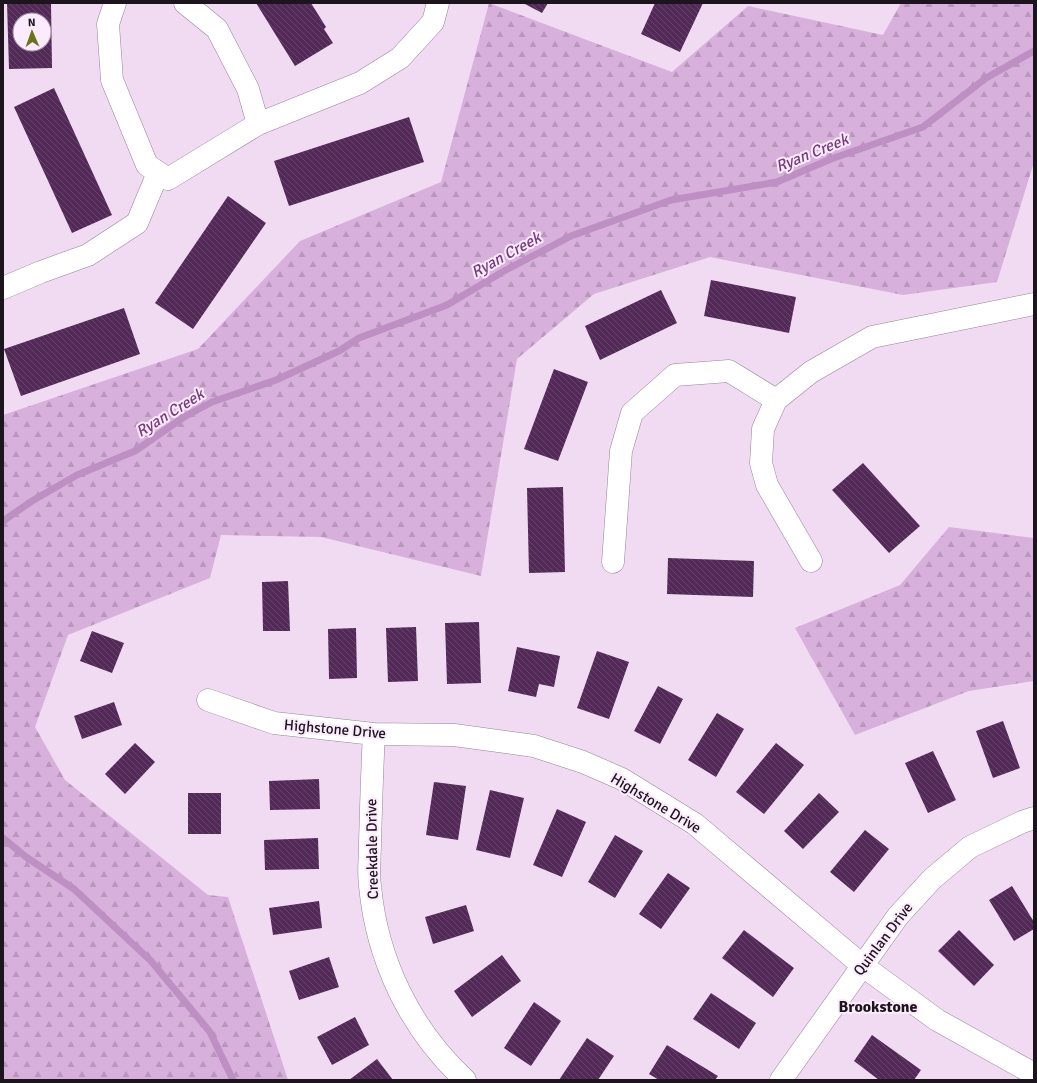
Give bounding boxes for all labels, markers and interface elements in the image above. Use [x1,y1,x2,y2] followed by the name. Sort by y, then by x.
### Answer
[12,12,52,52] north arrow
[28,16,36,29] text: N
[773,129,853,177] water label: Ryan Creek
[468,227,546,282] water label: Ryan Creek
[132,383,209,442] water label: Ryan Creek
[283,716,387,742] street label: Highstone Drive
[608,769,704,837] street label: Highstone Drive
[362,798,382,900] street label: Creekdale Drive
[850,899,916,979] street label: Quinlan Drive
[839,997,918,1017] district label: Brookstone

